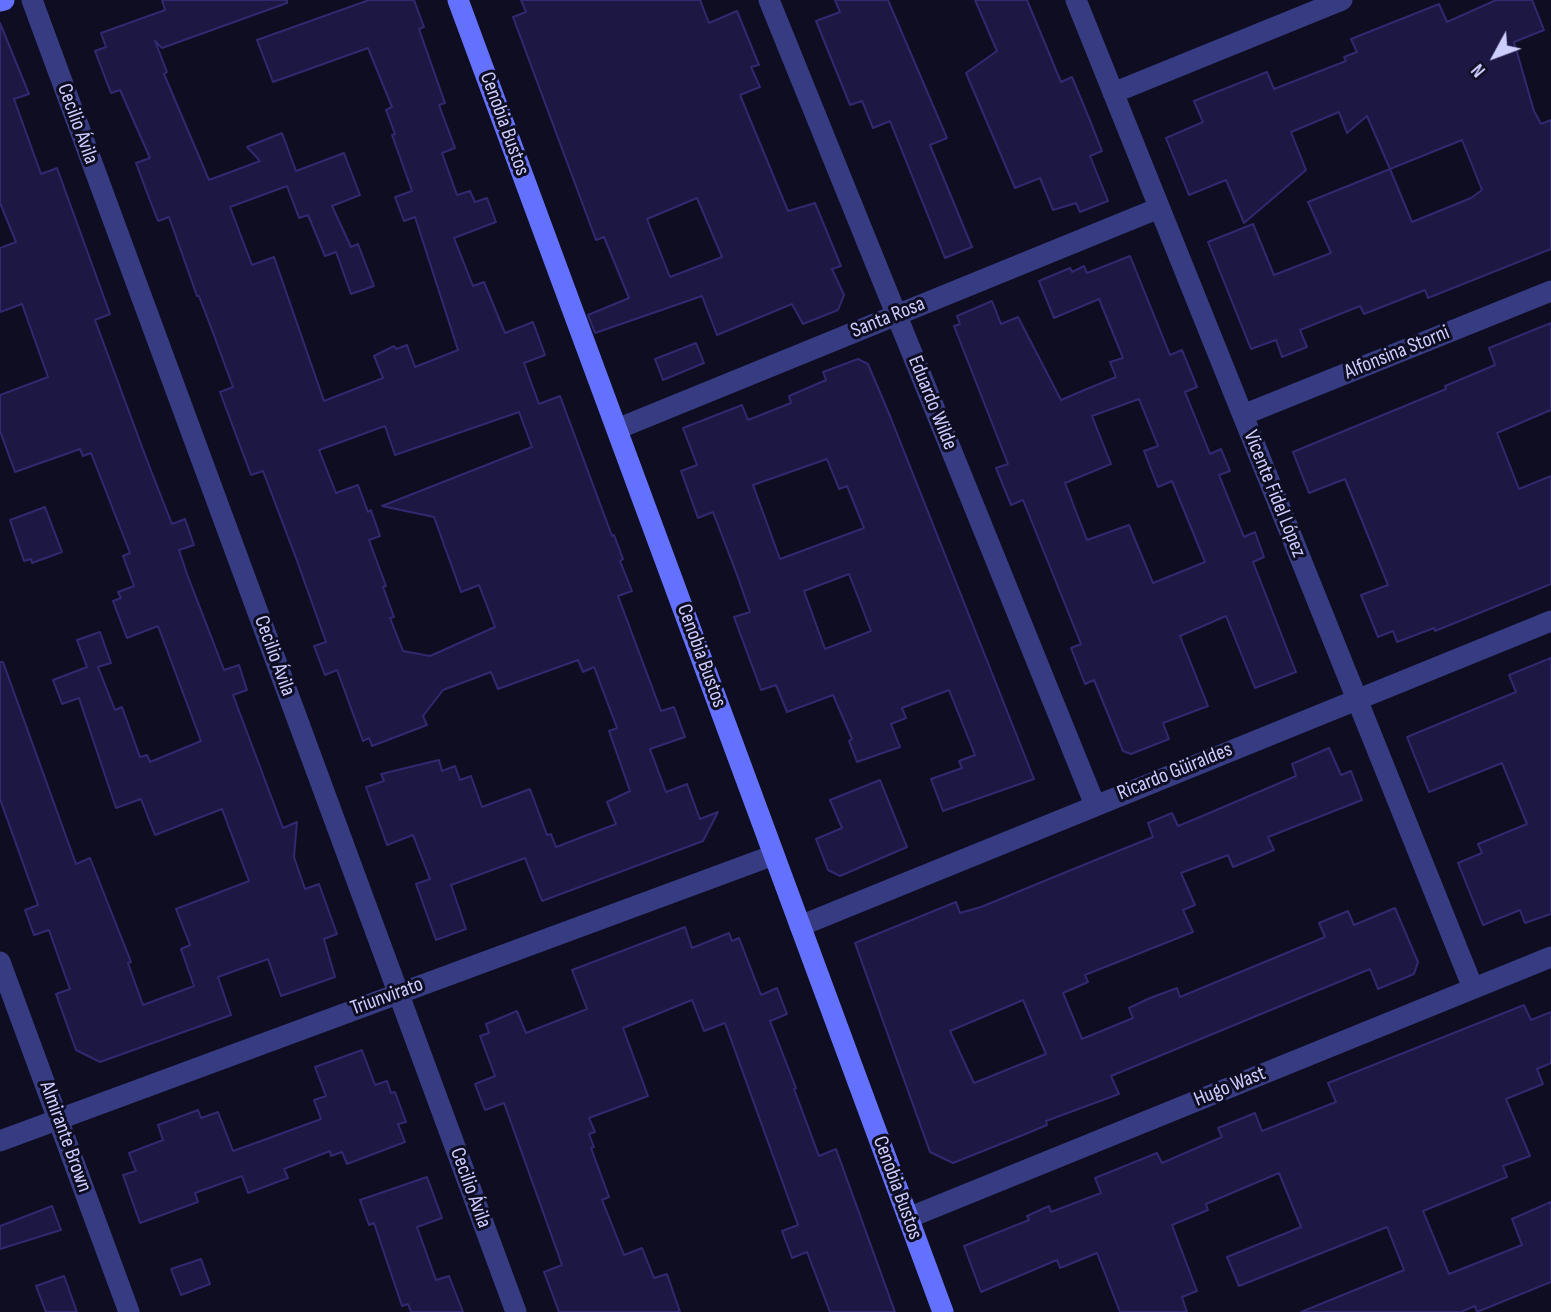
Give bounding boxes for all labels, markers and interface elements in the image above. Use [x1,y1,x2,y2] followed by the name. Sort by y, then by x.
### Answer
[1460,21,1530,91] north arrow
[1467,59,1491,81] text: N
[474,69,534,179] street label: Cenobia Bustos
[51,80,103,168] street label: Cecilio Ávila
[847,292,929,344] street label: Santa Rosa
[1341,320,1453,386] street label: Alfonsina Storni
[902,352,962,454] street label: Eduardo Wilde
[1237,427,1311,561] street label: Vicente Fidel López
[671,601,731,711] street label: Cenobia Bustos
[248,612,300,700] street label: Cecilio Ávila
[1114,737,1236,807] street label: Ricardo Güiraldes
[347,972,427,1022] street label: Triunvirato
[1191,1061,1269,1113] street label: Hugo Wast
[33,1078,97,1196] street label: Almirante Brown
[867,1133,927,1243] street label: Cenobia Bustos
[444,1144,496,1232] street label: Cecilio Ávila

